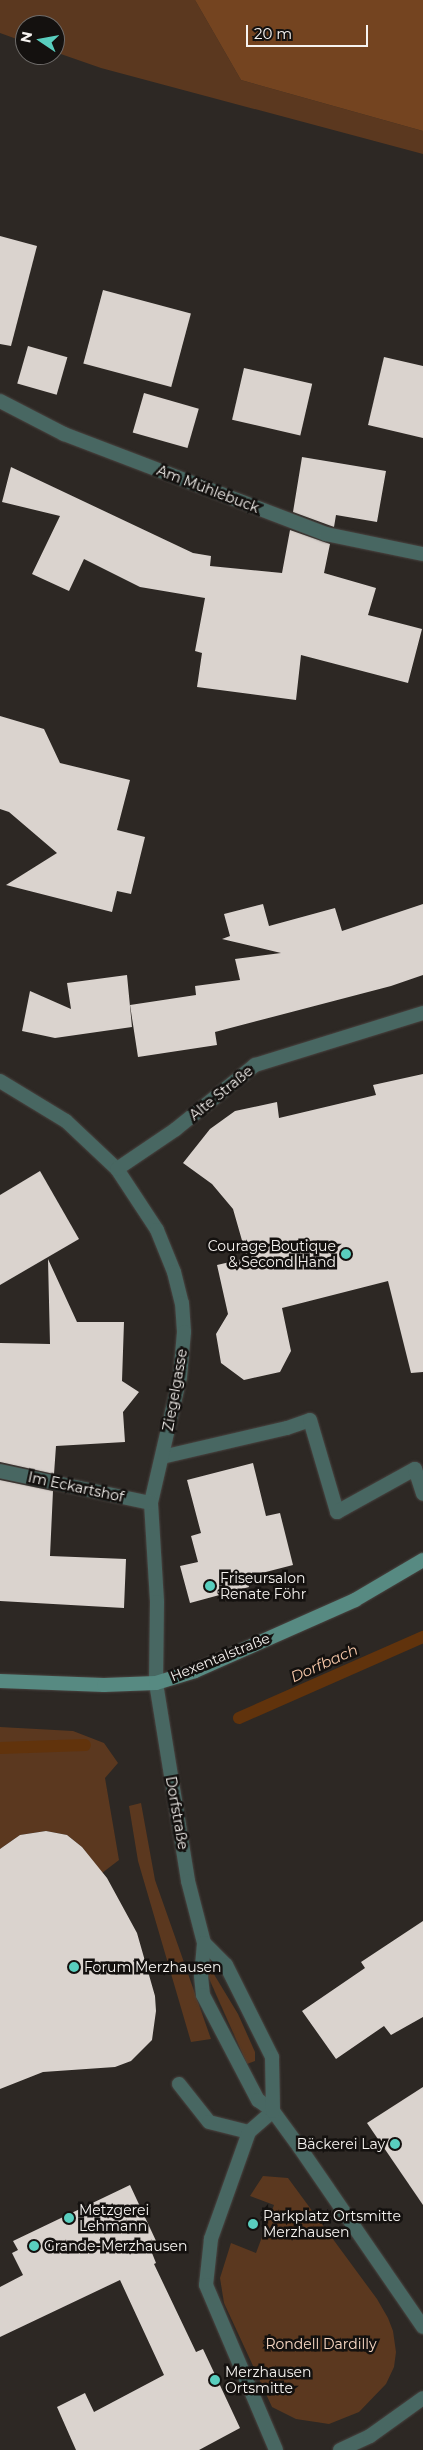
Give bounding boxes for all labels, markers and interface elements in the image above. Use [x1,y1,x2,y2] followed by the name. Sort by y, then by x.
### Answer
[15,15,65,65] north arrow
[248,15,370,47] scale bar
[254,24,292,43] text: 20 m
[16,30,36,44] text: N
[155,462,261,516] street label: Am Mühlebuck
[186,1062,256,1124] street label: Alte Straße
[208,1238,336,1270] place label: Courage Boutique & Second Hand
[340,1248,352,1260] marker: Courage Boutique & Second Hand
[160,1348,190,1432] street label: Ziegelgasse
[27,1469,125,1505] street label: Im Eckartshof
[220,1570,306,1602] place label: Friseursalon Renate Föhr
[204,1580,216,1592] marker: Friseursalon Renate Föhr
[168,1629,272,1685] street label: Hexentalstraße
[288,1640,360,1686] water label: Dorfbach
[162,1775,192,1851] street label: Dorfstraße
[84,1959,221,1975] place label: Forum Merzhausen
[68,1961,80,1973] marker: Forum Merzhausen
[297,2136,385,2152] place label: Bäckerei Lay
[389,2138,401,2150] marker: Bäckerei Lay
[79,2202,149,2234] place label: Metzgerei Lehmann
[263,2208,401,2240] place label: Parkplatz Ortsmitte Merzhausen
[63,2212,75,2224] marker: Metzgerei Lehmann
[247,2218,259,2230] marker: Parkplatz Ortsmitte Merzhausen
[44,2238,188,2254] place label: Grande-Merzhausen
[28,2240,40,2252] marker: Grande-Merzhausen
[265,2336,377,2352] park label: Rondell Dardilly
[225,2364,311,2396] place label: Merzhausen Ortsmitte
[209,2374,221,2386] marker: Merzhausen Ortsmitte

